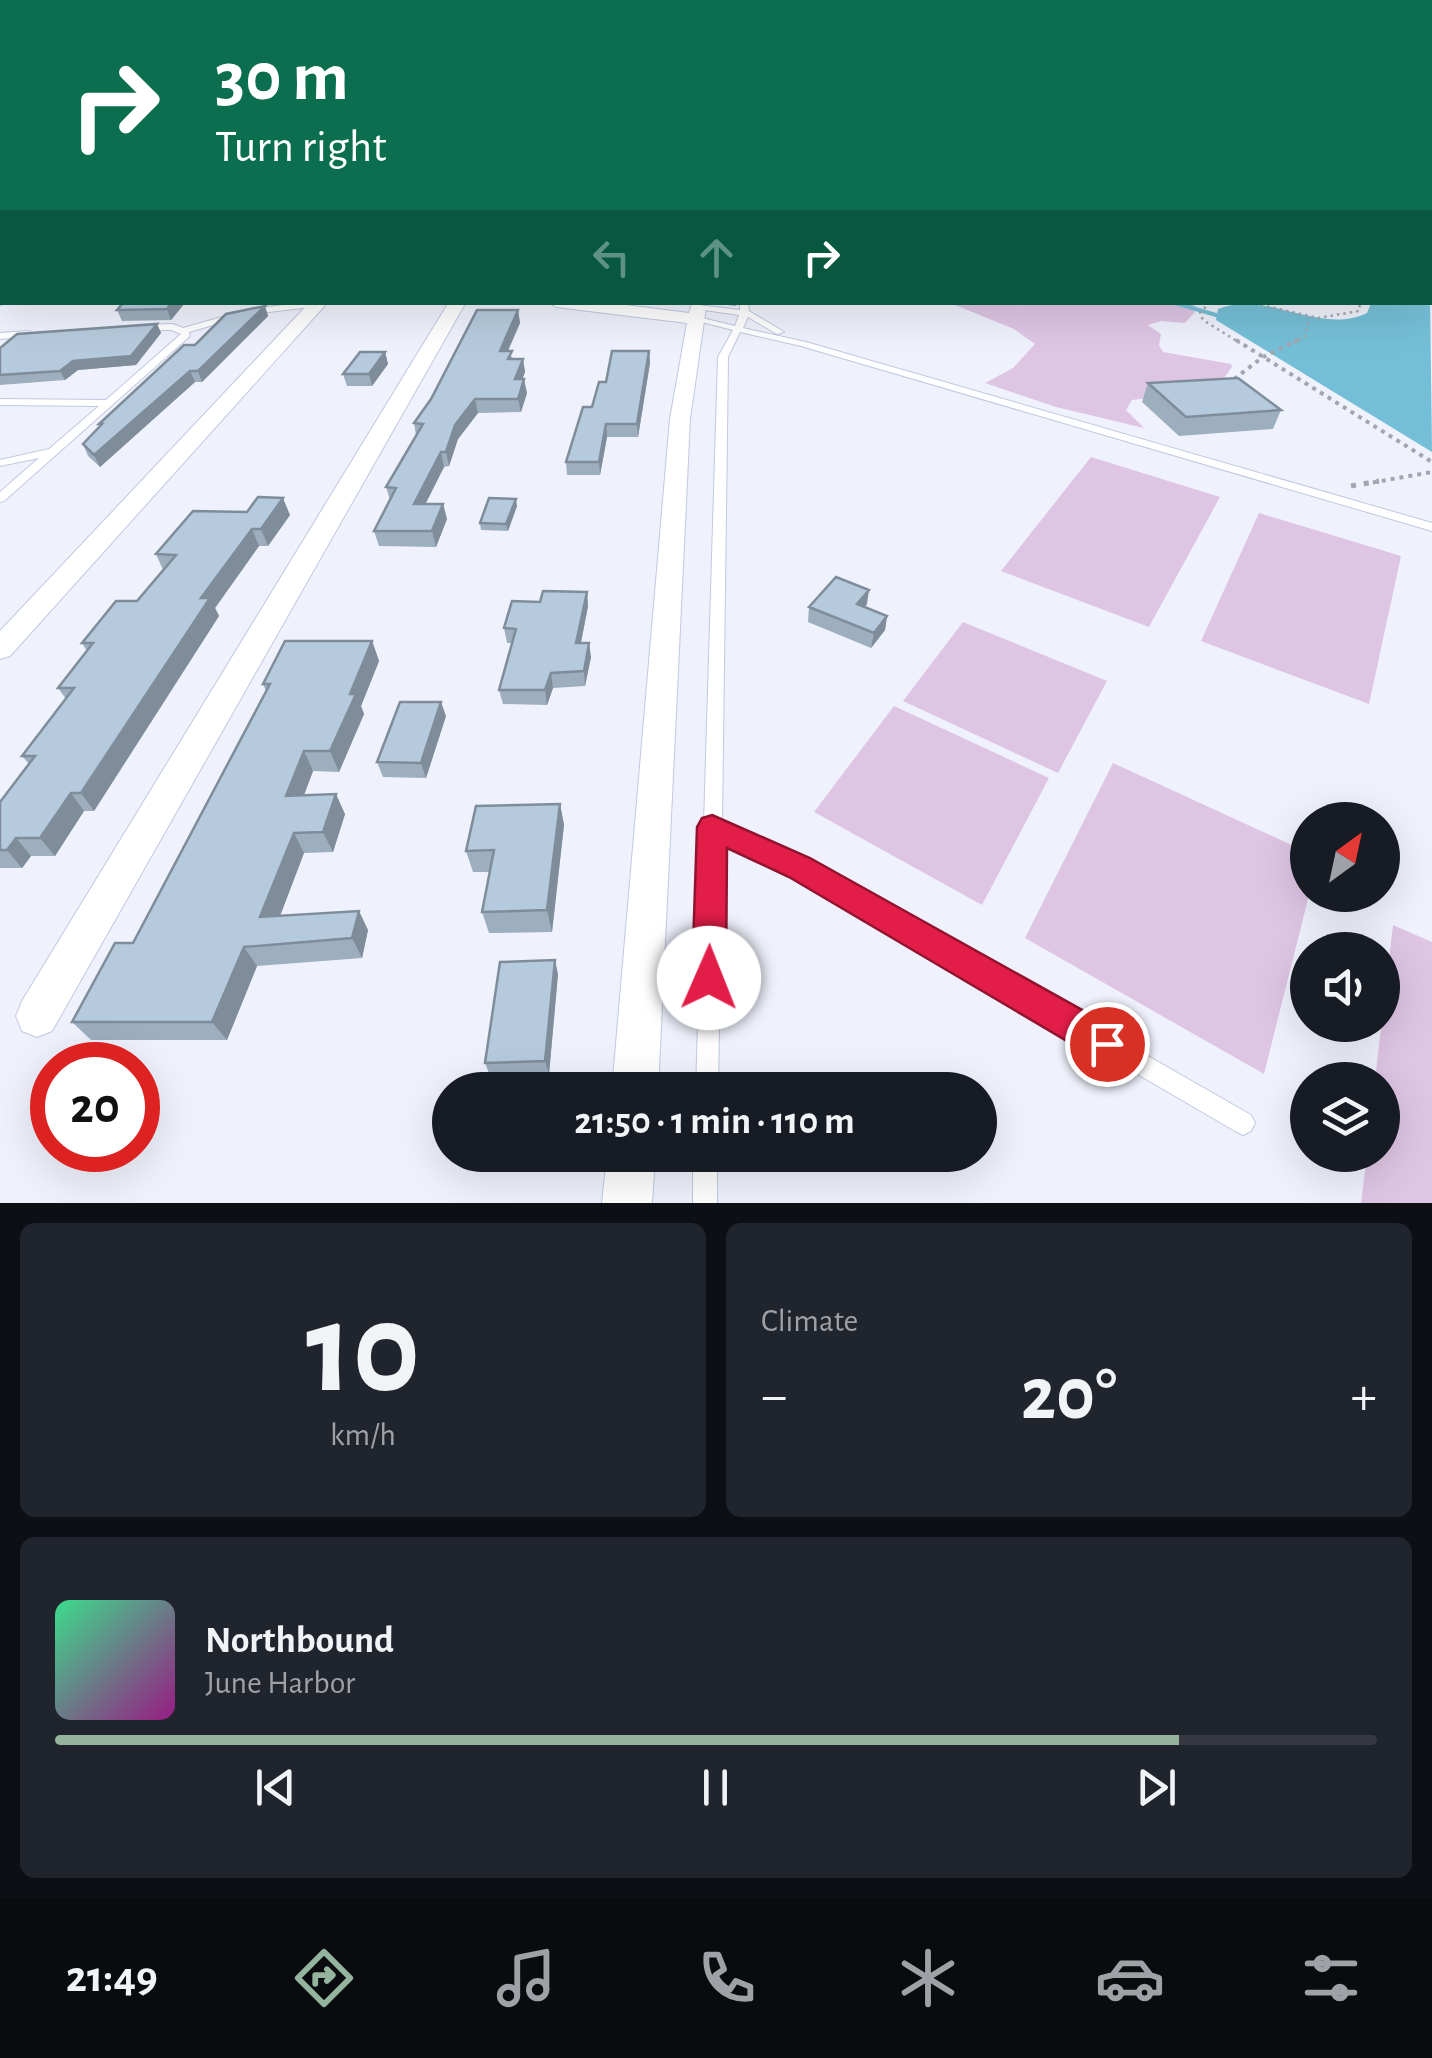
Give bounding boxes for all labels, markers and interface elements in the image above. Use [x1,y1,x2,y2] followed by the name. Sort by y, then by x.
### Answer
[50,40,180,170] icon: right
[215,43,349,113] text: 30 m
[215,125,387,170] text: Turn right
[584,230,639,285] icon: left
[689,230,744,285] icon: ahead
[794,230,849,285] icon: right
[1290,802,1400,912] north arrow
[1290,802,1400,1172] map controls
[657,926,761,1030] position arrow
[1290,932,1400,1042] button: sound
[1065,1002,1150,1087] pin
[1080,1017,1135,1072] icon: arrive
[30,1042,160,1172] speed limit sign: 20
[1290,1062,1400,1172] button: layers
[574,1103,855,1141] text: 21:50 · 1 min · 110 m
[306,1286,420,1416] text: 10
[761,1305,858,1337] text: Climate
[1021,1358,1117,1433] text: 20°
[761,1369,787,1424] text: −
[1351,1369,1377,1424] text: +
[330,1419,396,1451] text: km/h
[205,1622,394,1660] text: Northbound
[205,1667,355,1699] text: June Harbor
[248,1760,303,1815] icon: previous
[688,1760,743,1815] icon: pause
[1129,1760,1184,1815] icon: next
[289,1943,359,2013] icon: directions
[491,1943,561,2013] icon: music
[692,1943,762,2013] icon: phone
[893,1943,963,2013] icon: climate
[1095,1943,1165,2013] icon: car
[1296,1943,1366,2013] icon: filters
[66,1955,158,2000] text: 21:49

